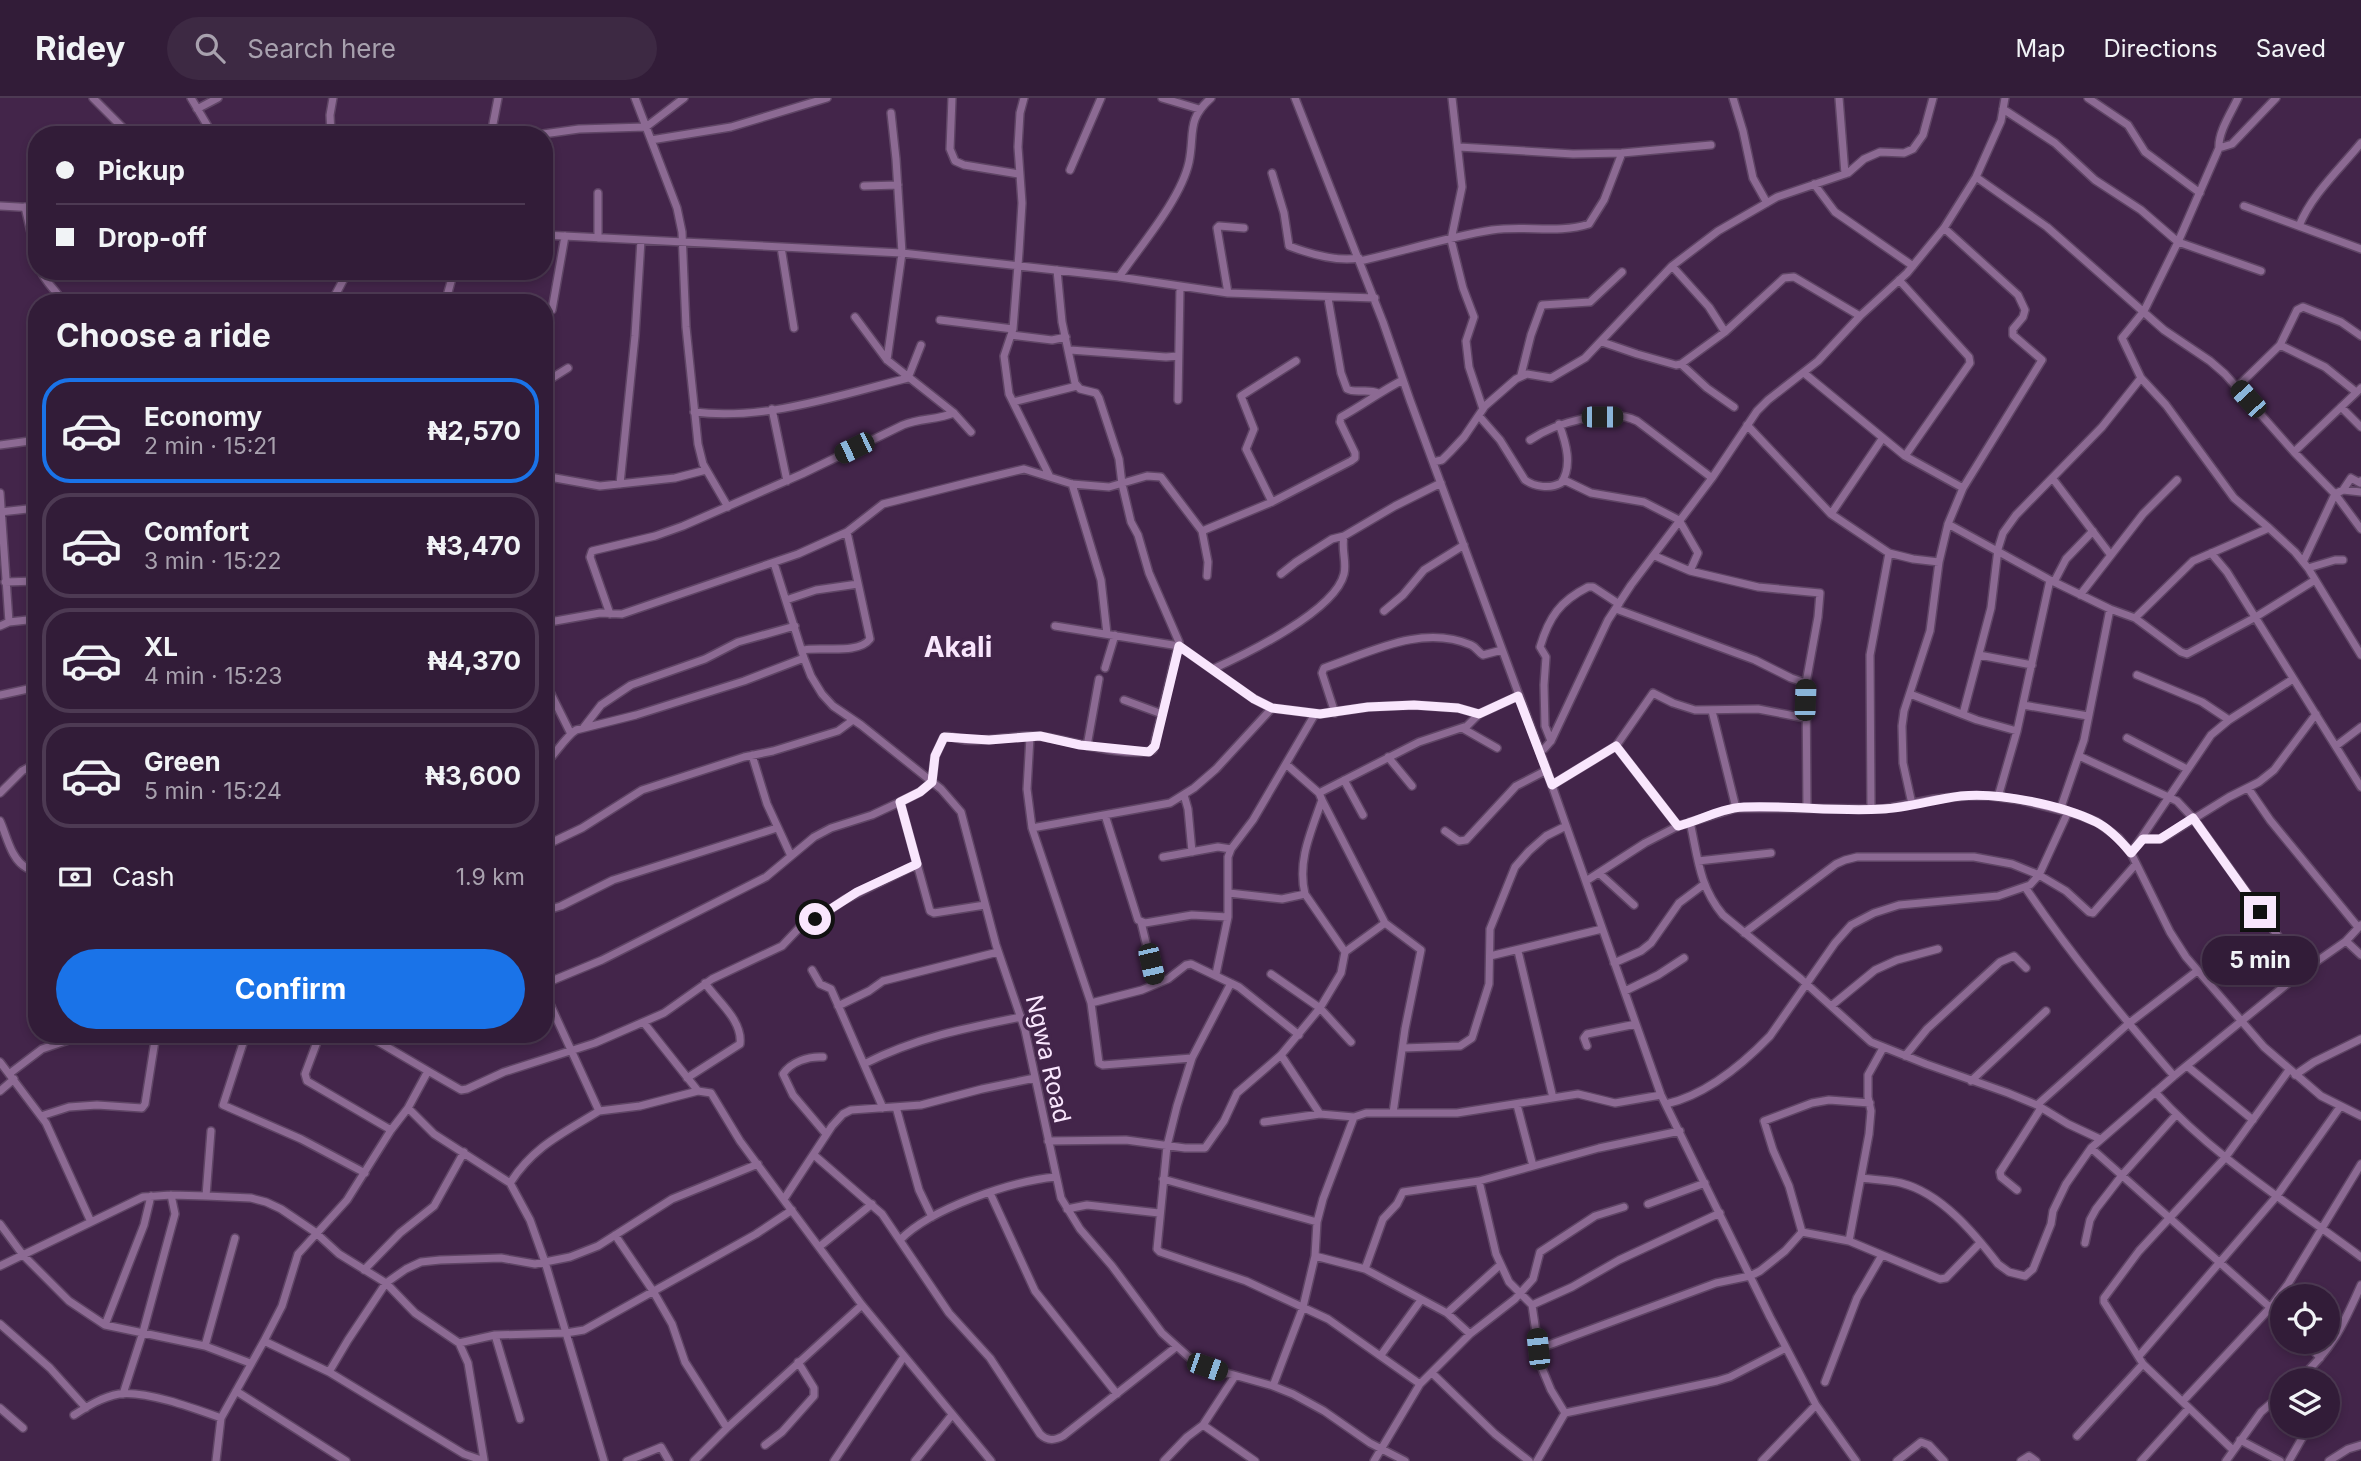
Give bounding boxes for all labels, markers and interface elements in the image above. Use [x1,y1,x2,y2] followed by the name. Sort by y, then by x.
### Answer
[167,17,657,80] search box
[35,28,125,68] text: Ridey
[191,29,229,67] icon: search
[247,33,396,64] text: Search here
[2016,34,2065,63] text: Map
[2103,34,2218,63] text: Directions
[2256,34,2326,63] text: Saved
[98,155,185,186] text: Pickup
[98,222,207,253] text: Drop-off
[56,316,271,355] text: Choose a ride
[2227,376,2270,422] car
[60,399,123,462] icon: car
[144,401,262,432] text: Economy
[1582,407,1624,428] car
[428,415,521,446] text: ₦2,570
[831,429,878,467] car
[144,432,277,460] text: 2 min · 15:21
[60,514,123,577] icon: car
[144,516,249,547] text: Comfort
[427,530,521,561] text: ₦3,470
[144,547,282,575] text: 3 min · 15:22
[60,629,123,692] icon: car
[924,630,992,664] district label: Akali
[144,631,178,662] text: XL
[427,645,521,676] text: ₦4,370
[144,662,282,690] text: 4 min · 15:23
[1794,679,1817,721] car
[60,744,123,807] icon: car
[144,746,221,777] text: Green
[425,760,521,791] text: ₦3,600
[144,777,282,805] text: 5 min · 15:24
[56,858,94,896] icon: cash
[112,861,175,892] text: Cash
[456,863,525,891] text: 1.9 km
[2244,896,2276,928] route end
[799,903,831,935] route start
[2202,936,2318,986] callout: 5 min
[1137,941,1166,987] car
[2229,946,2291,974] text: 5 min
[56,949,525,1029] button: Confirm
[1020,992,1077,1126] street label: Ngwa Road
[2270,1284,2340,1438] map controls
[2270,1284,2340,1354] button: locate
[1526,1327,1551,1371] car
[1184,1350,1231,1384] car
[2270,1368,2340,1438] button: layers

